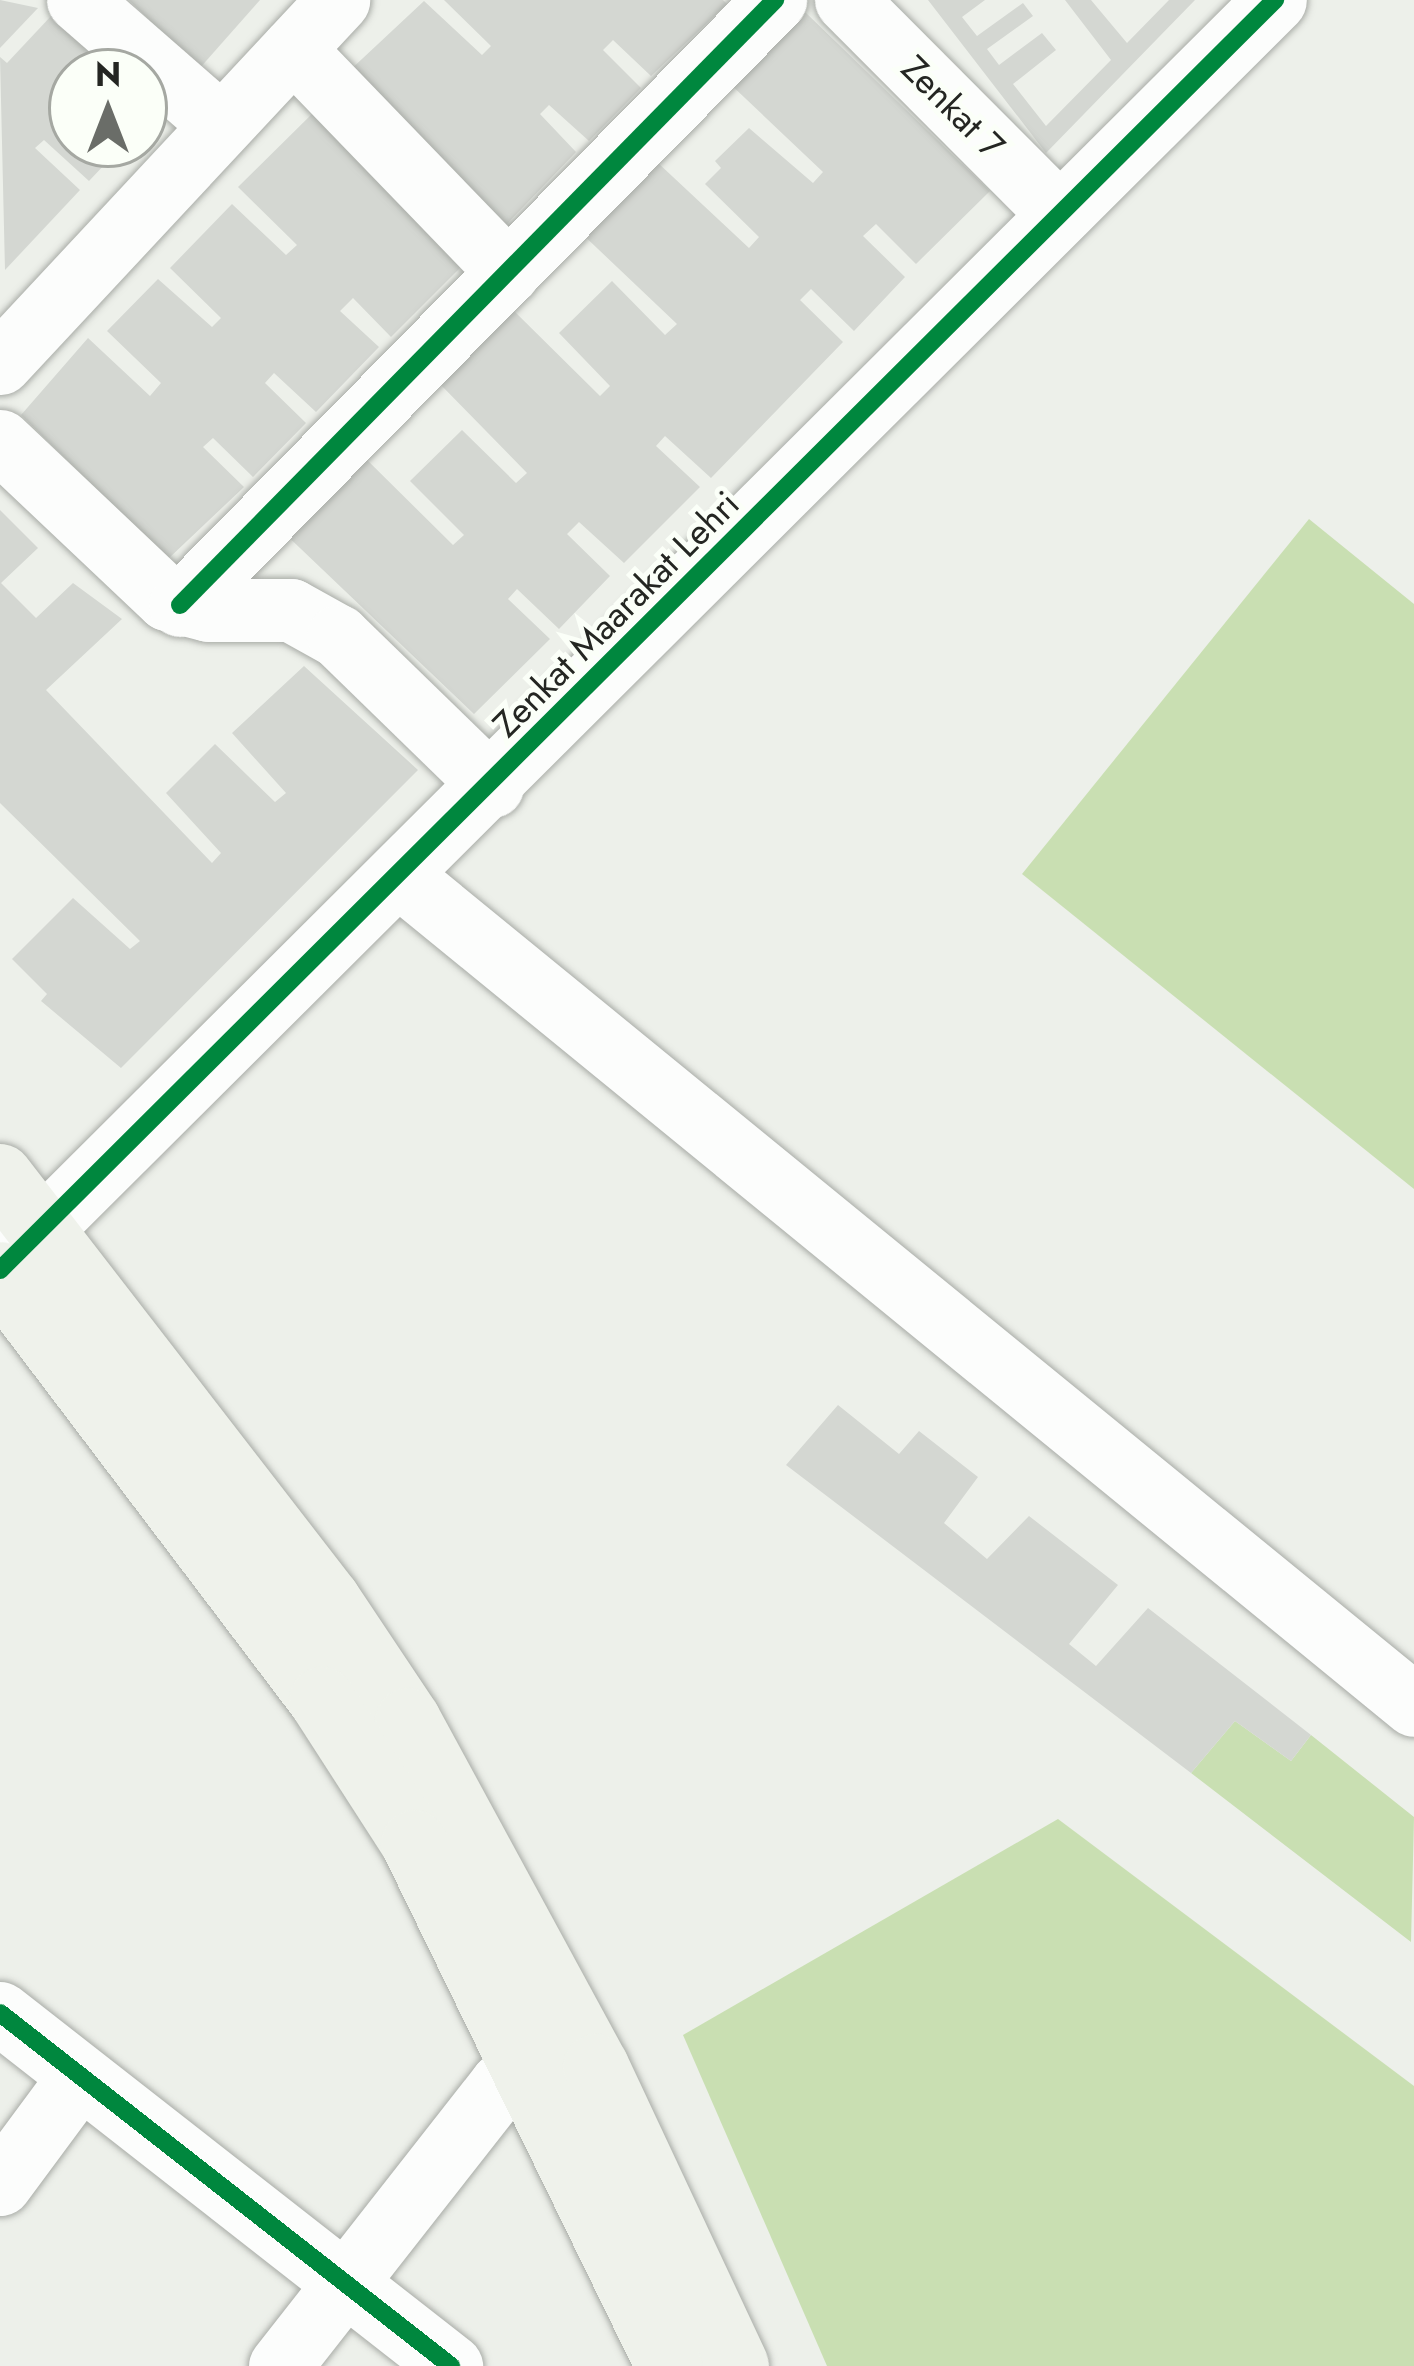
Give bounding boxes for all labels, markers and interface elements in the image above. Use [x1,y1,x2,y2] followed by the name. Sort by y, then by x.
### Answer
[893,47,1013,167] street label: Zenkat 7
[48,48,168,168] north arrow
[95,51,121,98] text: N
[484,482,748,746] street label: Zenkat Maarakat Lehri

